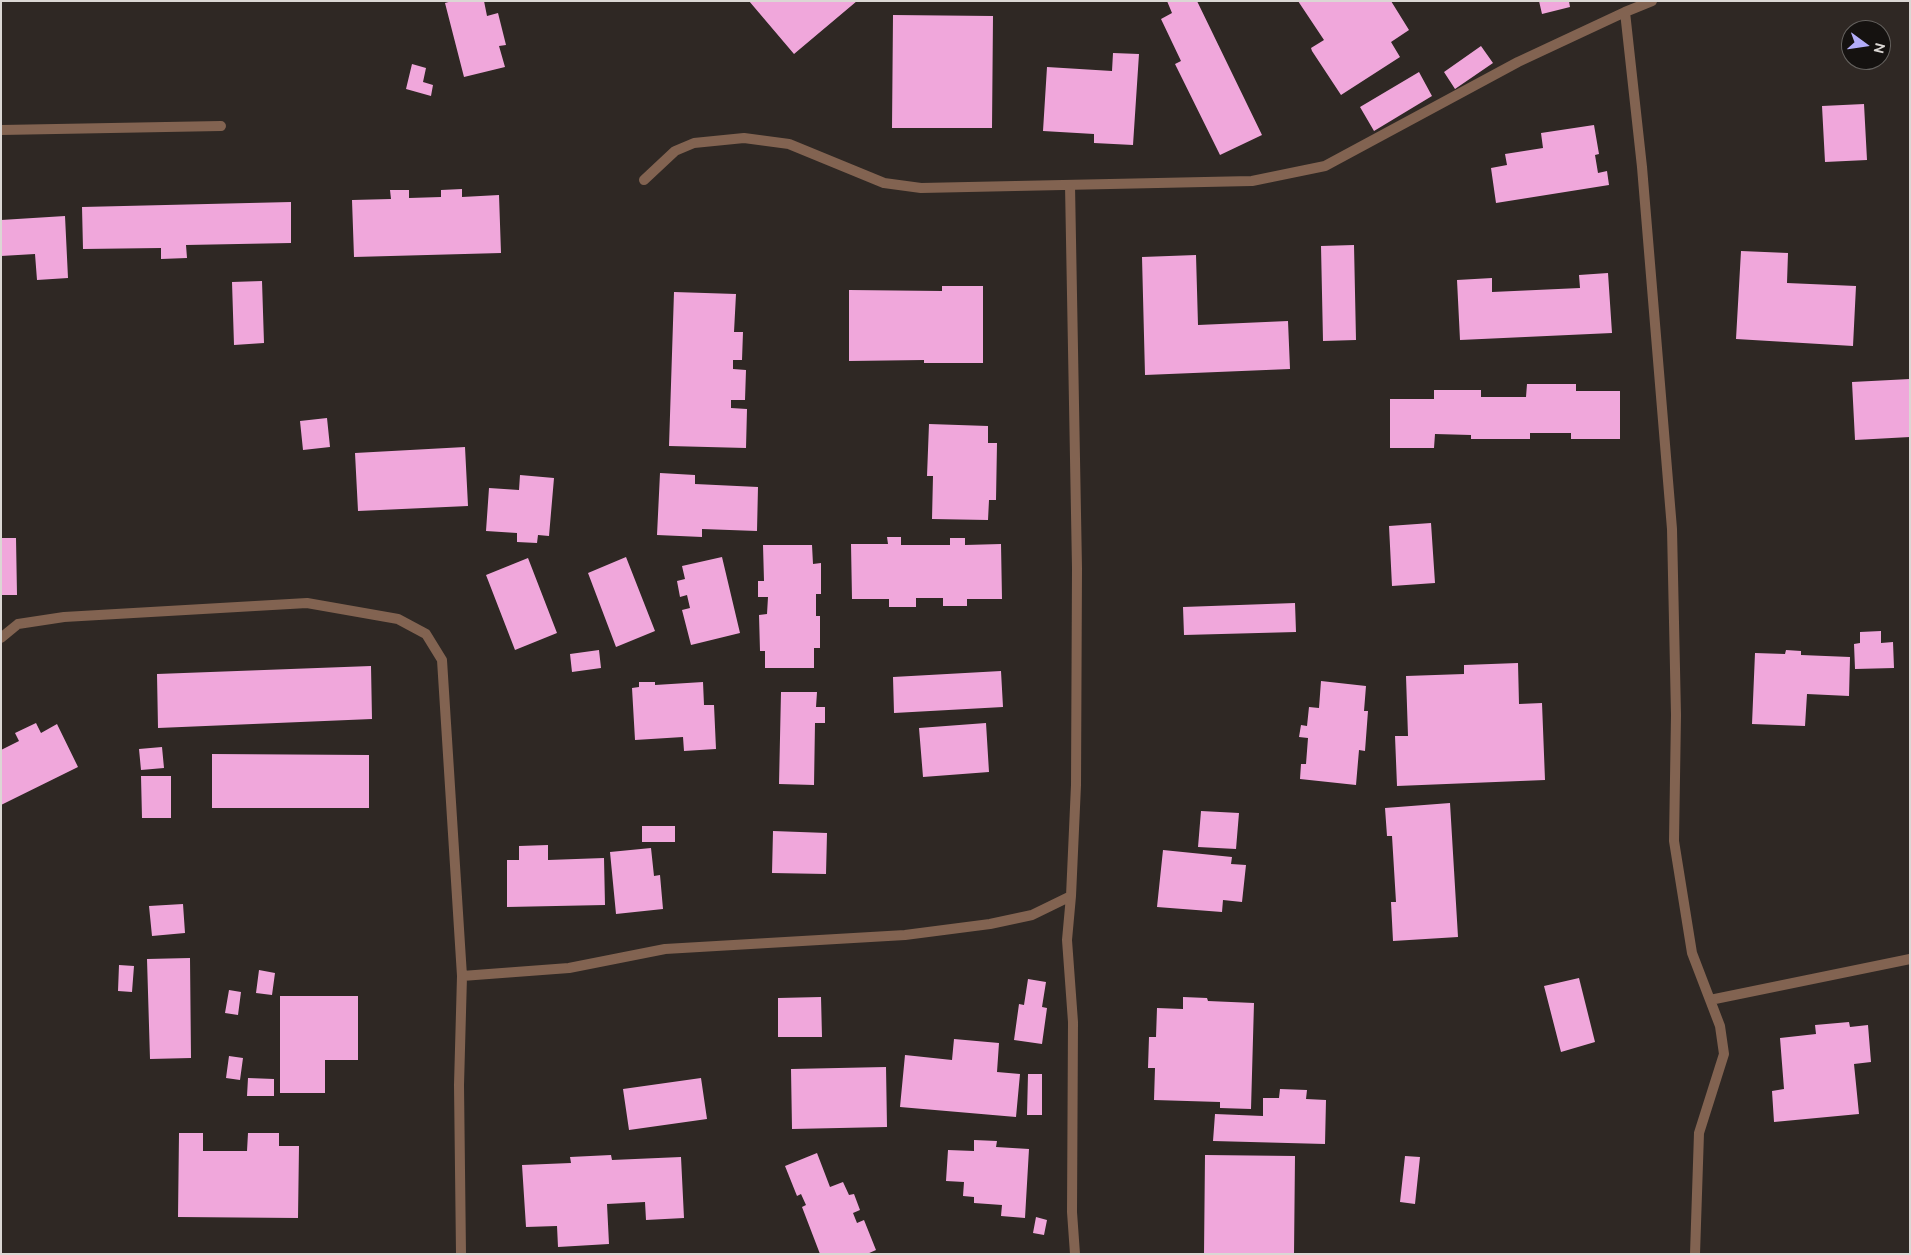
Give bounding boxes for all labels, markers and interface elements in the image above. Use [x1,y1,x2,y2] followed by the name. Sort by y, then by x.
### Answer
[1841,20,1891,70] north arrow
[1871,41,1889,55] text: N

